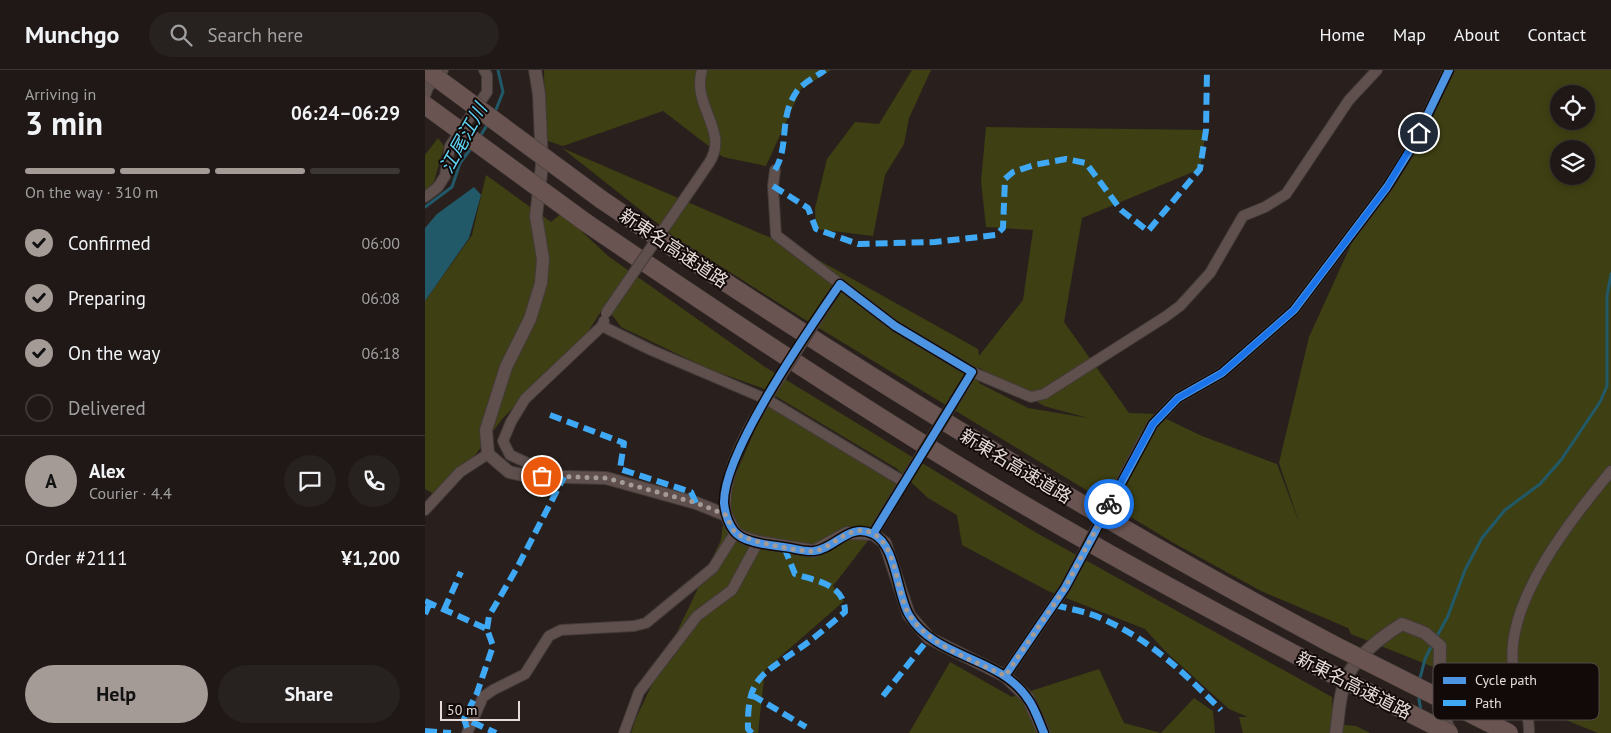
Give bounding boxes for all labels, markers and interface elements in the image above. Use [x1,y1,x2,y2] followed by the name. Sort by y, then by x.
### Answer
[149,12,499,57] search box
[25,19,119,50] text: Munchgo
[167,21,195,49] icon: search
[207,23,303,47] text: Search here
[1319,23,1365,46] text: Home
[1393,23,1426,46] text: Map
[1454,23,1500,46] text: About
[1528,23,1586,46] text: Contact
[25,84,96,104] text: Arriving in
[1550,85,1595,185] map controls
[1550,85,1595,130] button: locate
[434,97,493,177] water label: 江尾江川
[291,101,400,125] text: 06:24–06:29
[25,102,103,144] text: 3 min
[1398,112,1440,154] pin
[1405,119,1433,147] icon: home
[1550,140,1595,185] button: layers
[25,182,158,202] text: On the way · 310 m
[615,203,733,293] street label: 新東名高速道路
[25,229,53,257] icon: check
[68,231,151,255] text: Confirmed
[362,233,400,253] text: 06:00
[25,284,53,312] icon: check
[68,286,146,310] text: Preparing
[362,288,400,308] text: 06:08
[25,339,53,367] icon: check
[68,341,160,365] text: On the way
[362,343,400,363] text: 06:18
[68,396,146,420] text: Delivered
[956,424,1076,508] street label: 新東名高速道路
[284,455,336,507] button: chat
[348,455,400,507] button: phone
[521,455,563,497] pin
[89,459,125,483] text: Alex
[528,462,556,490] icon: bag
[45,469,57,493] text: A
[1084,479,1134,529] courier
[89,483,172,503] text: Courier · 4.4
[1095,490,1123,518] icon: bike
[25,546,128,570] text: Order #2111
[341,546,400,570] text: ¥1,200
[1293,646,1415,724] street label: 新東名高速道路
[1433,663,1599,720] legend
[25,665,208,723] button: Help
[218,665,400,723] button: Share
[1475,671,1537,689] text: Cycle path
[1475,694,1502,712] text: Path
[440,698,520,721] scale bar
[447,701,477,719] text: 50 m

